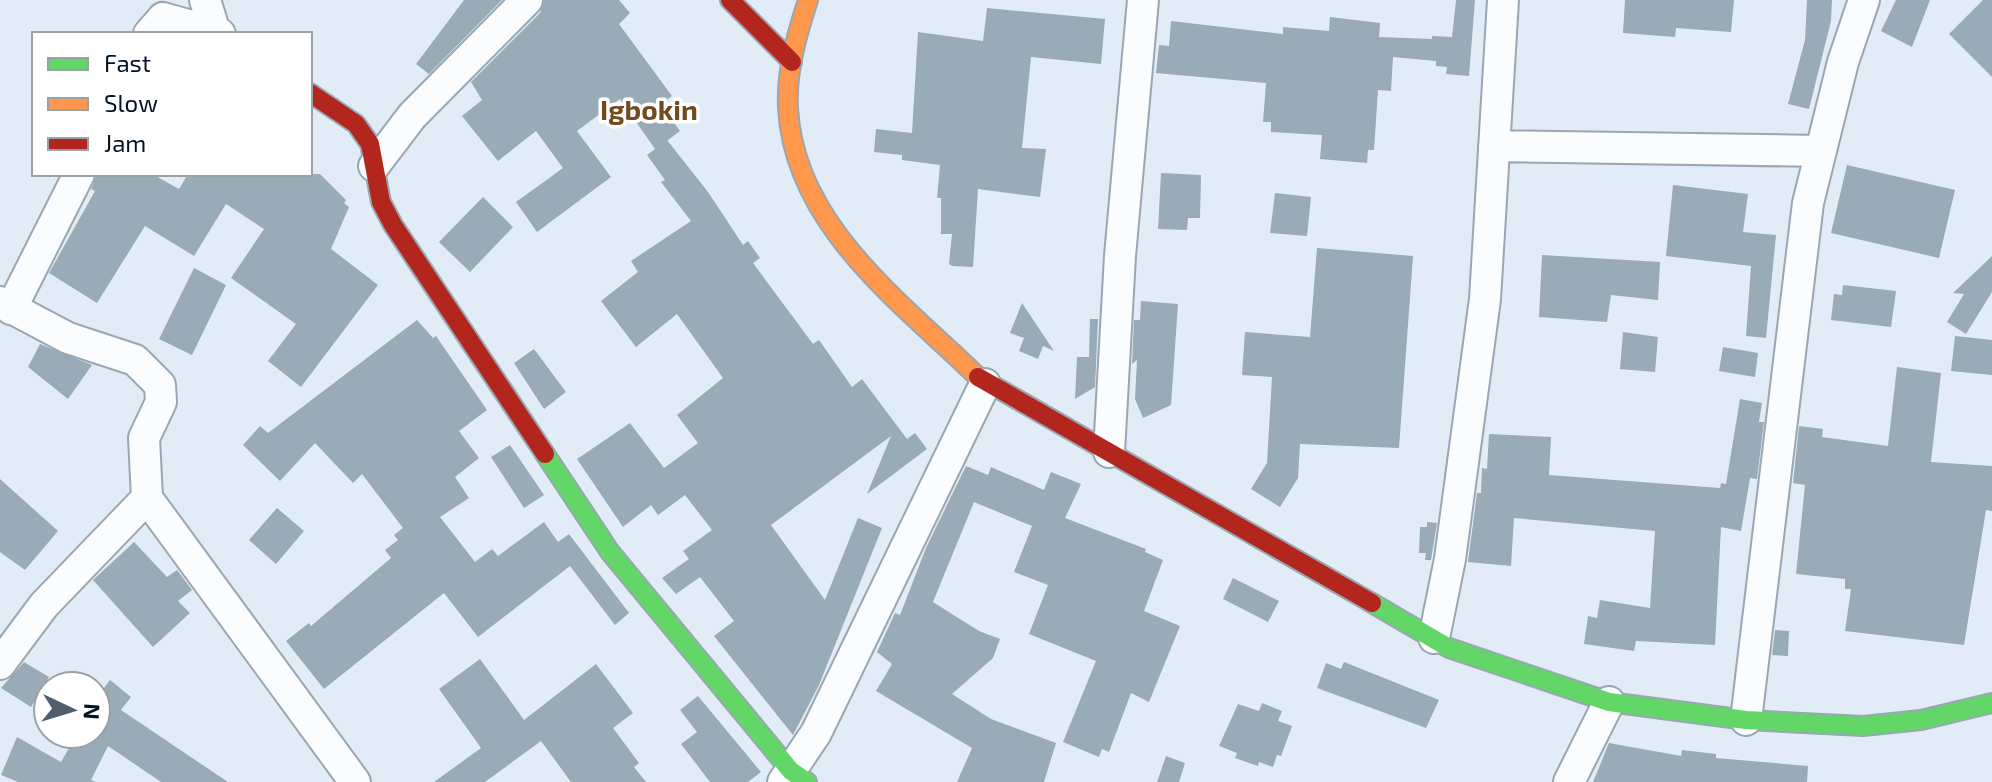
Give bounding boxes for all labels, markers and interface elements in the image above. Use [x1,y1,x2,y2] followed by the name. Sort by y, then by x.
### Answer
[32,32,312,176] legend
[104,48,151,77] text: Fast
[104,88,158,117] text: Slow
[600,92,698,126] district label: Igbokin
[104,128,146,157] text: Jam
[32,670,112,750] north arrow
[79,703,106,720] text: N

